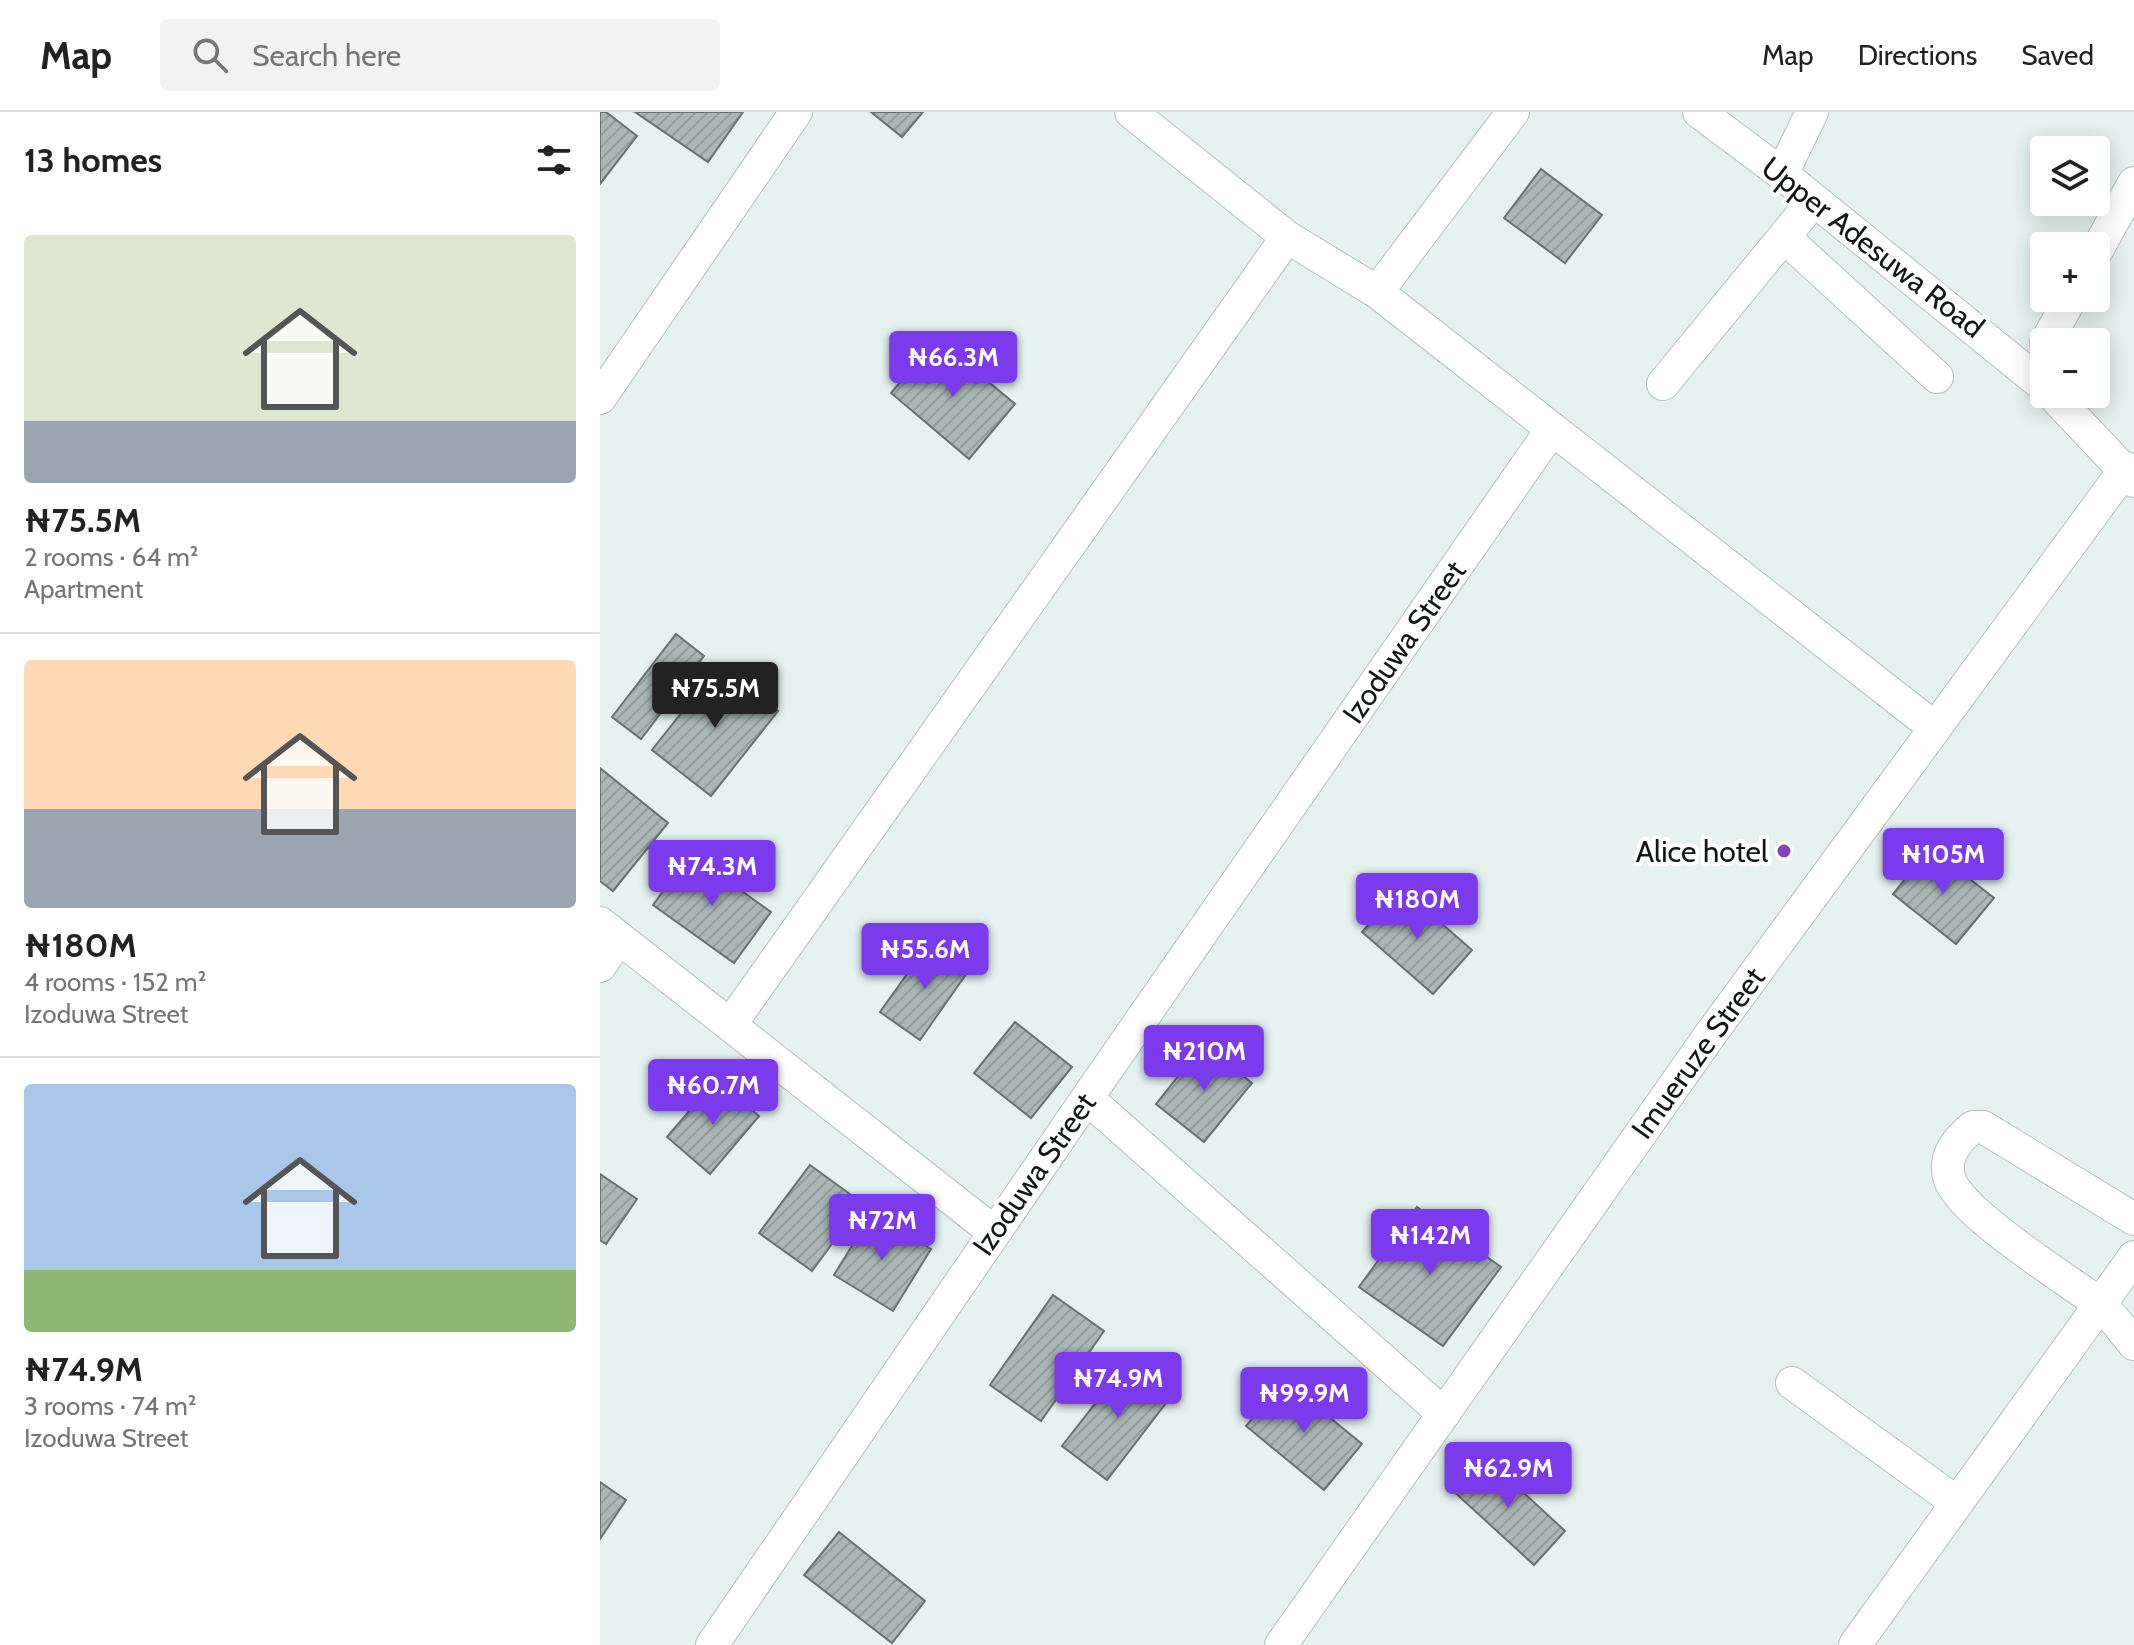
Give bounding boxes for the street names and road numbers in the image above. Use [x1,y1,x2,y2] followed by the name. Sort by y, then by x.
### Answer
[1754,149,1992,345] street label: Upper Adesuwa Road
[1334,554,1474,730] street label: Izoduwa Street
[1623,960,1773,1146] street label: Imueruze Street
[964,1086,1104,1262] street label: Izoduwa Street

